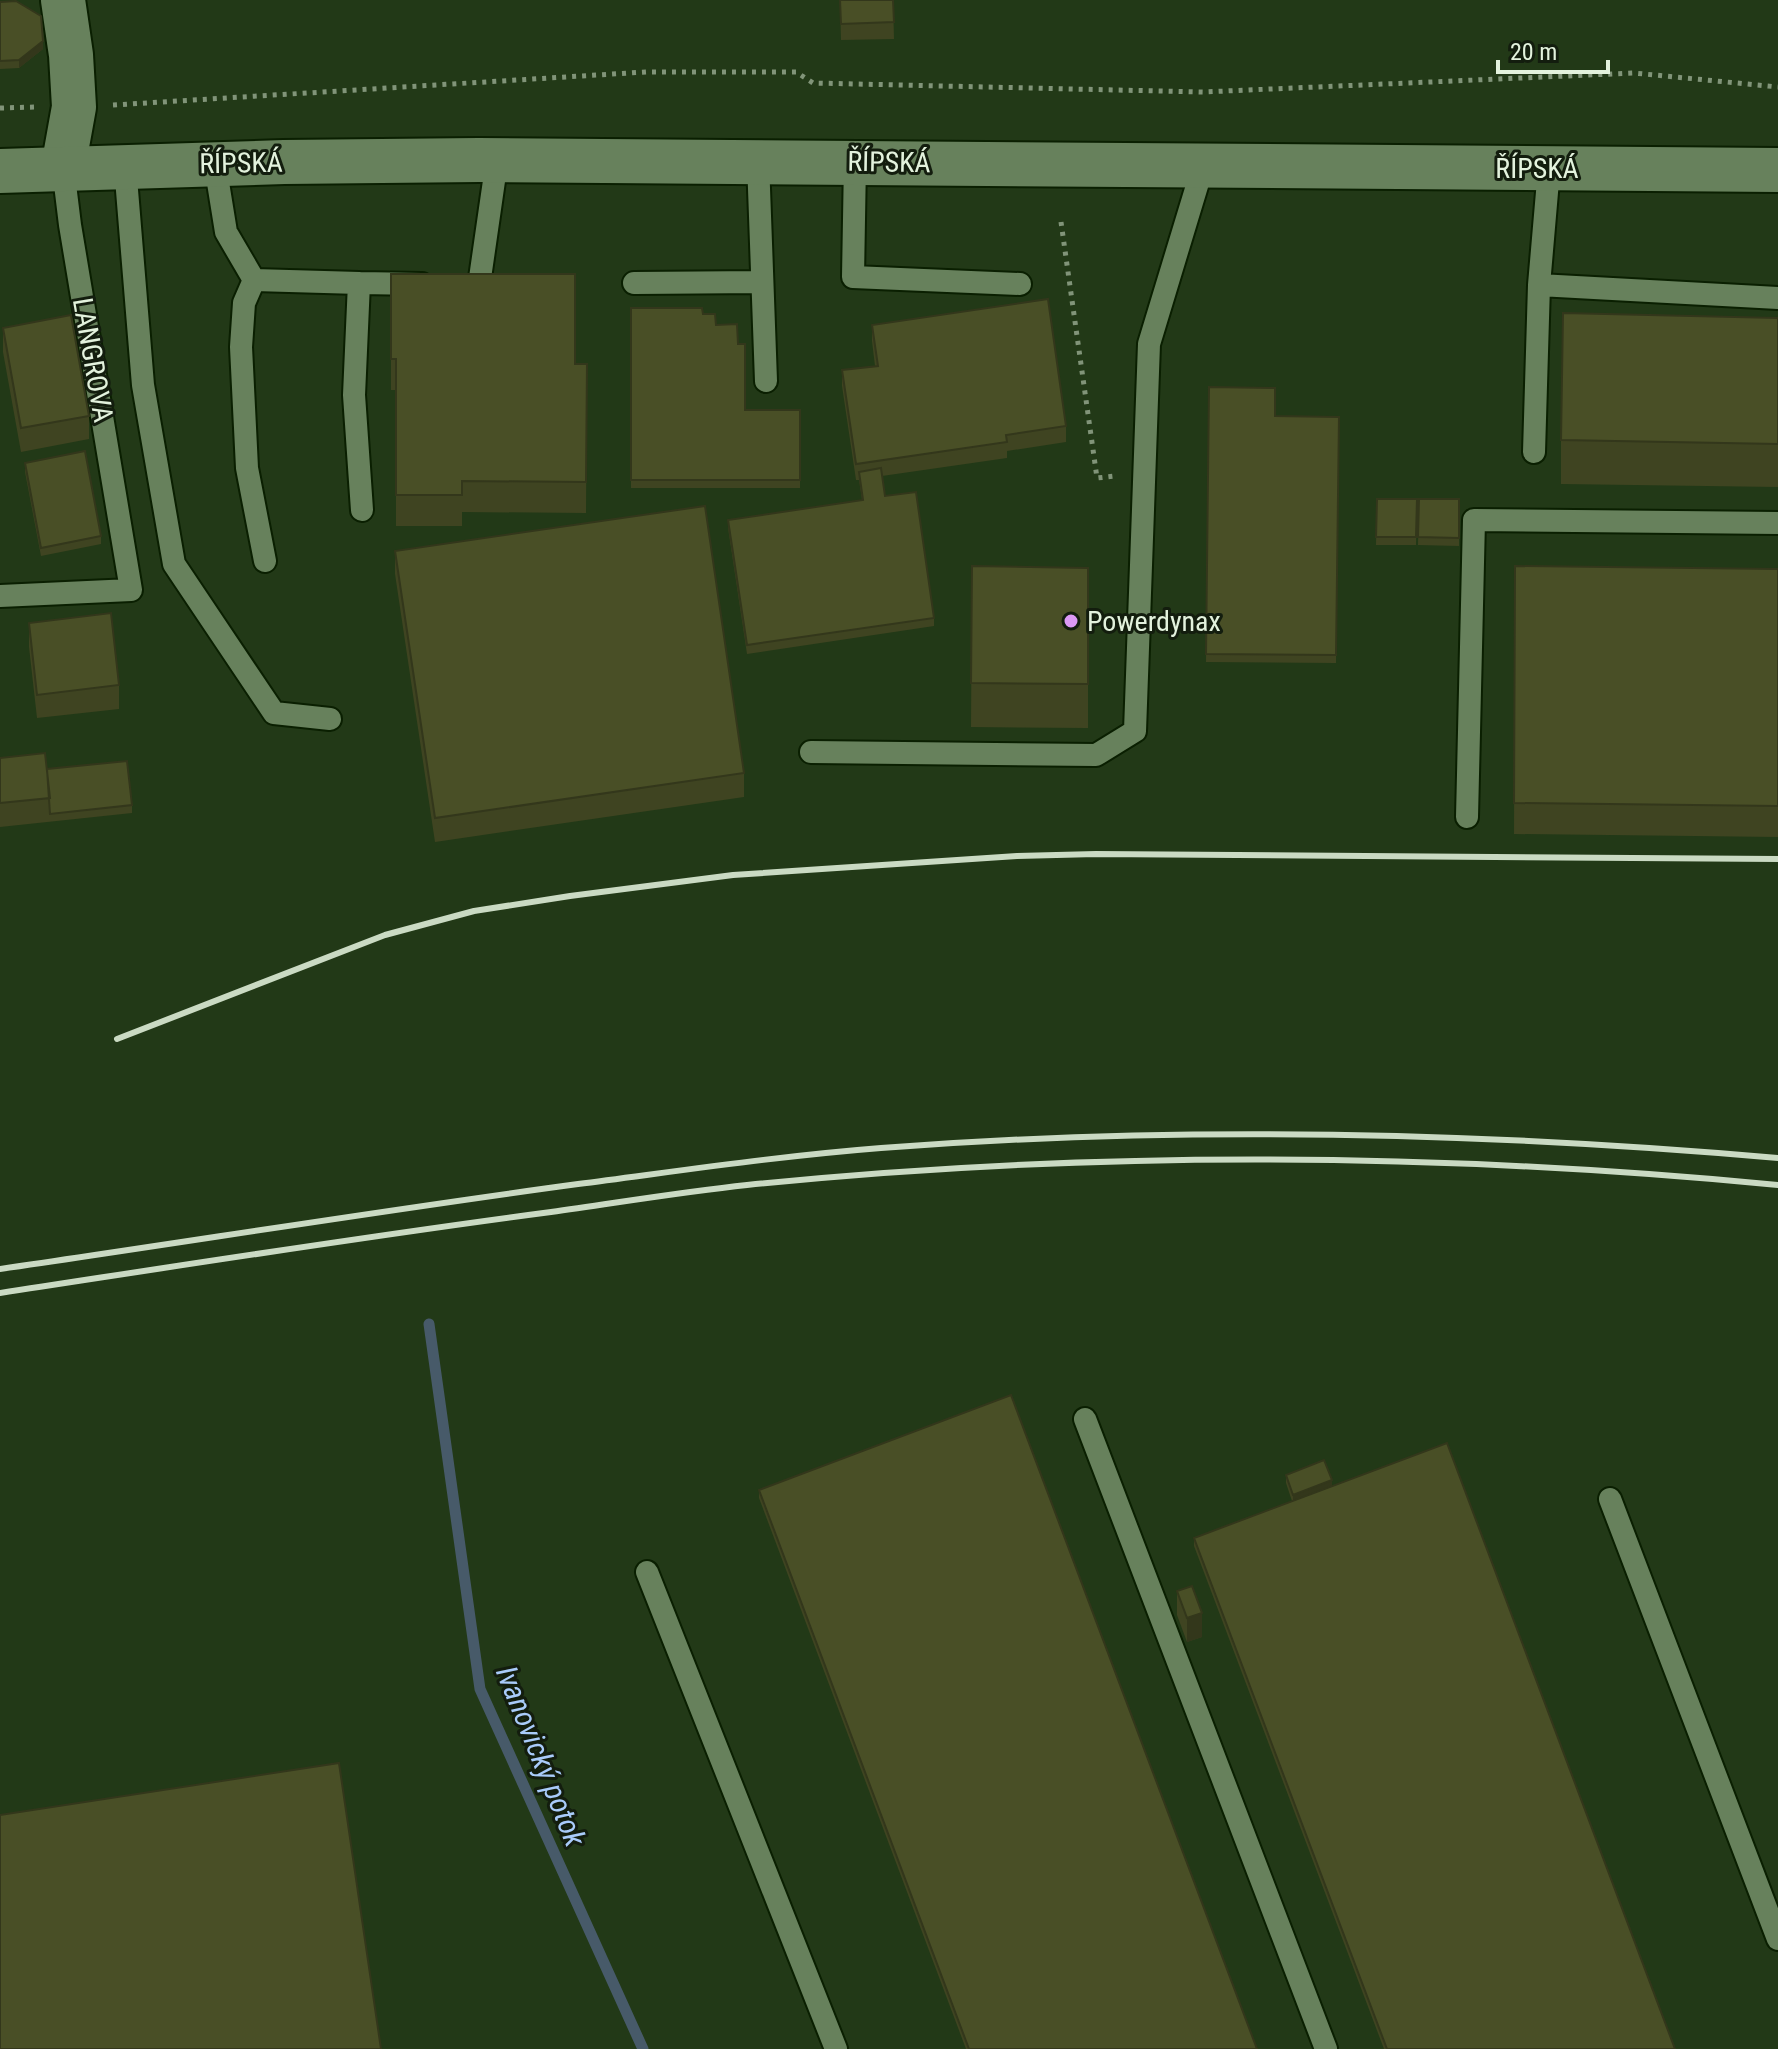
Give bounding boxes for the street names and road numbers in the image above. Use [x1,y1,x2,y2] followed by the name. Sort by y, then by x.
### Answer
[847,145,931,179] street label: ŘÍPSKÁ
[199,146,283,180] street label: ŘÍPSKÁ
[1495,152,1579,185] street label: ŘÍPSKÁ
[66,295,120,425] street label: LANGROVA

